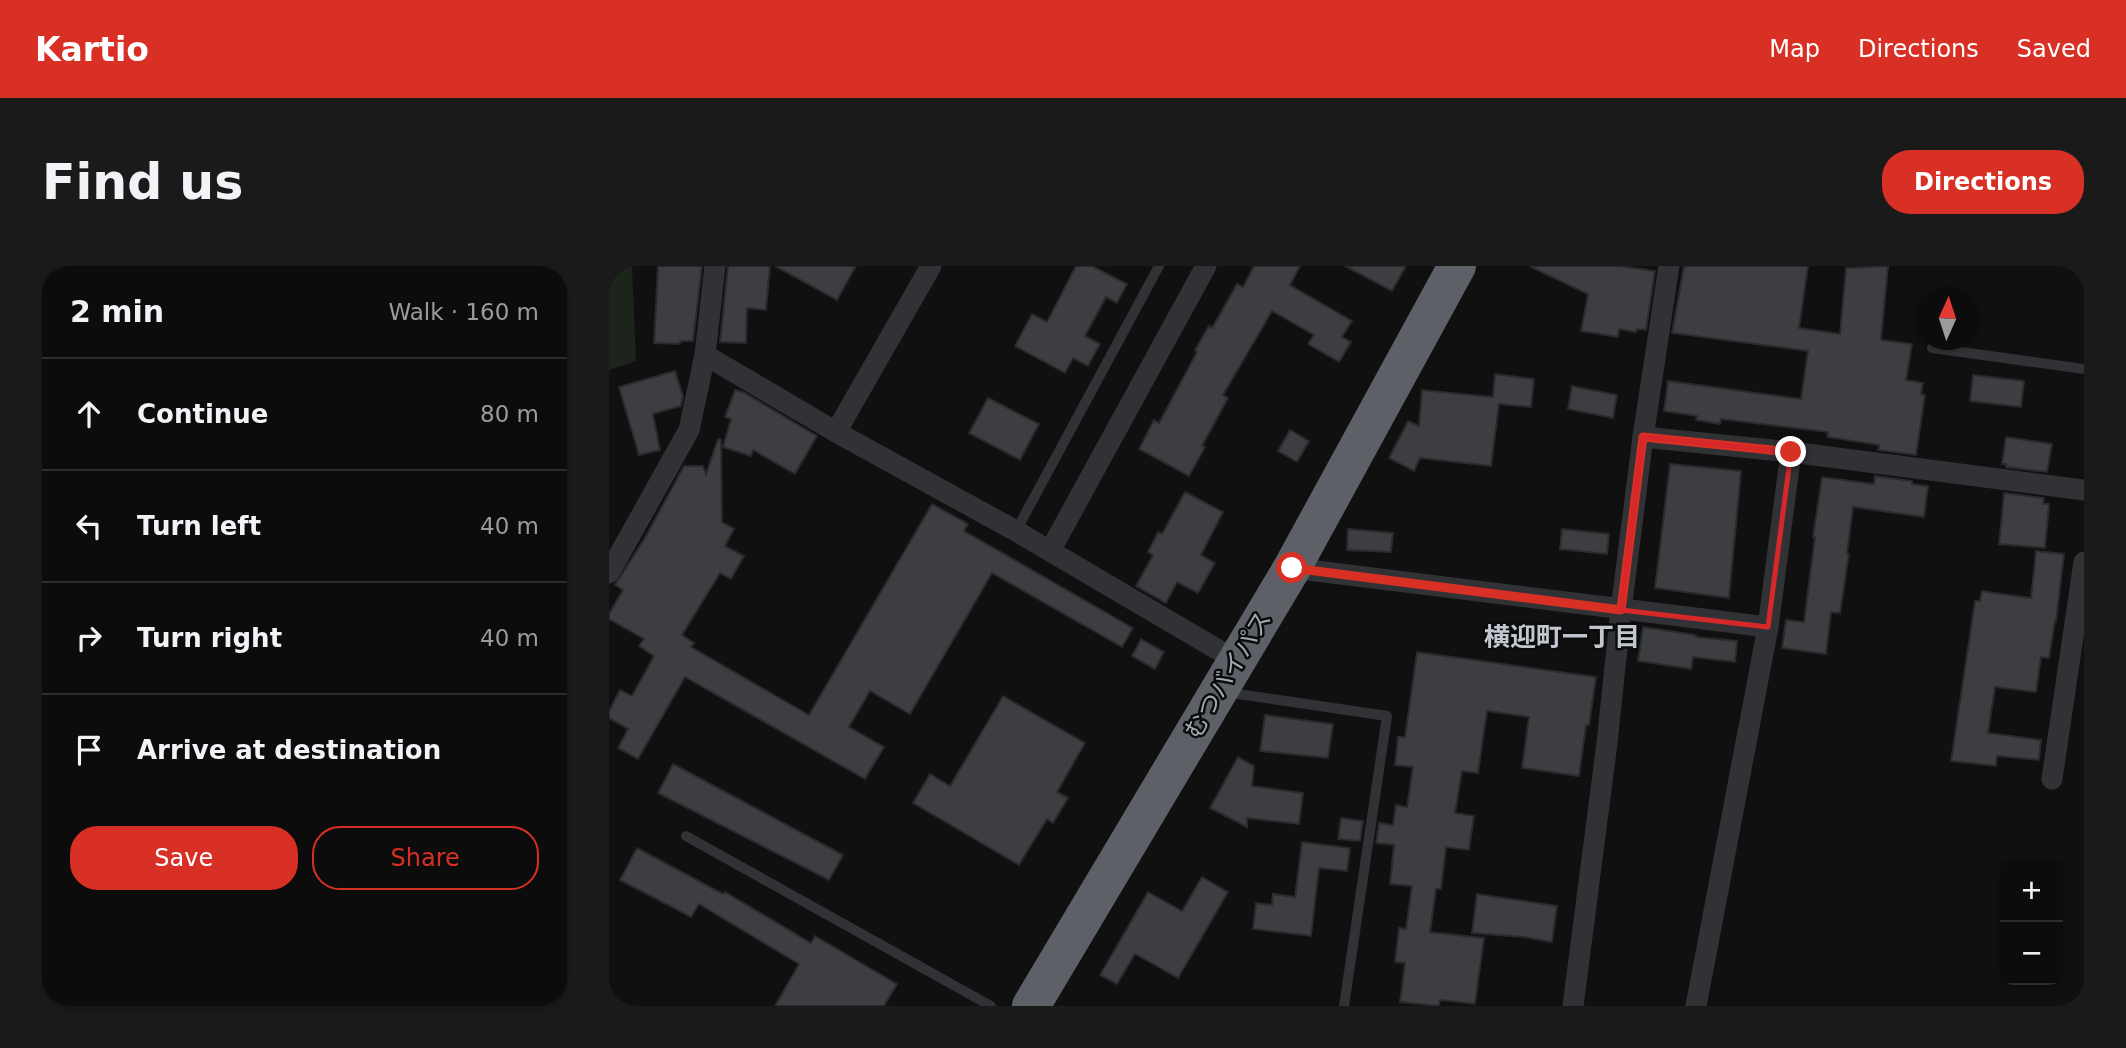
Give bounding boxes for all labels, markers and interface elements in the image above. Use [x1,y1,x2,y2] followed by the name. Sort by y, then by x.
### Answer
[35,30,149,69] text: Kartio
[1769,35,1820,63] text: Map
[1858,35,1979,63] text: Directions
[2017,35,2091,63] text: Saved
[1882,150,2084,214] button: Directions
[42,154,243,211] text: Find us
[1916,287,1979,350] north arrow
[70,294,164,329] text: 2 min
[388,299,539,325] text: Walk · 160 m
[70,395,108,433] icon: ahead
[137,399,268,429] text: Continue
[480,401,539,427] text: 80 m
[1775,436,1806,467] route end
[70,507,108,545] icon: left
[137,511,261,541] text: Turn left
[480,513,539,539] text: 40 m
[1276,552,1307,583] route start
[1179,606,1277,744] street label: むつバイパス
[70,619,108,657] icon: right
[1484,622,1640,652] district label: 横迎町一丁目
[137,623,282,653] text: Turn right
[480,625,539,651] text: 40 m
[70,731,108,769] icon: arrive
[137,735,441,765] text: Arrive at destination
[70,826,298,890] button: Save
[312,826,539,890] button: Share
[2000,859,2063,985] map controls
[2000,859,2063,922] button: +
[2000,922,2063,985] button: −

